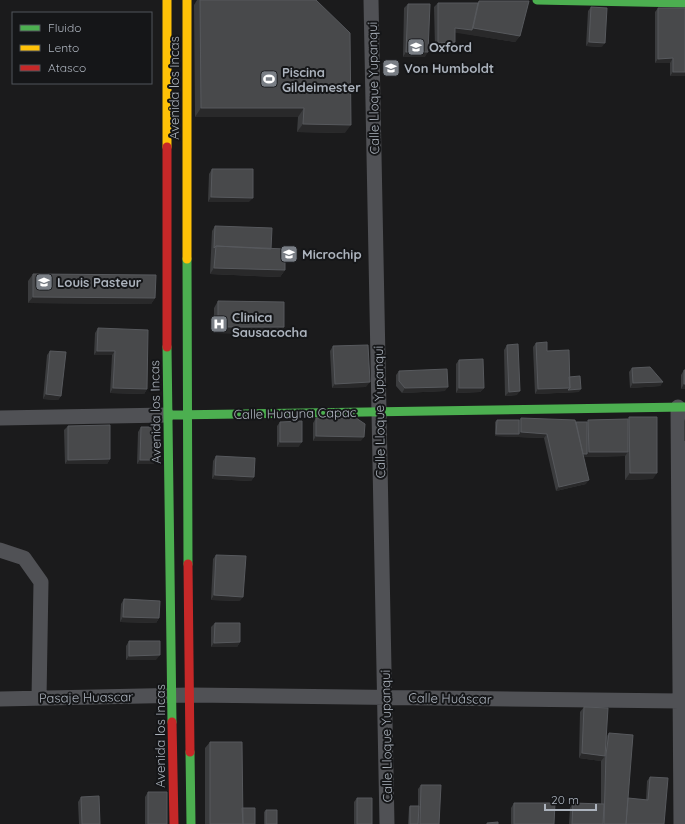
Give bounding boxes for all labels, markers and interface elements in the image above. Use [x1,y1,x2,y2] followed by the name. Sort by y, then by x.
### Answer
[12,12,152,84] legend
[48,20,81,35] text: Fluido
[364,22,382,154] street label: Calle Lloque Yupanqui
[166,36,182,140] street label: Avenida los Incas
[406,37,426,57] school or university icon: Oxford
[429,39,472,55] place label: Oxford
[48,40,79,55] text: Lento
[381,58,401,78] school or university icon: Von Humboldt
[48,60,86,75] text: Atasco
[404,60,494,76] place label: Von Humboldt
[282,64,361,95] place label: Piscina Gildeimester
[259,69,279,89] sports icon: Piscina Gildeimester
[279,244,299,264] school or university icon: Microchip
[302,246,362,262] place label: Microchip
[34,272,54,292] school or university icon: Louis Pasteur
[57,274,142,290] place label: Louis Pasteur
[232,309,307,340] place label: Clinica Sausacocha
[209,314,229,334] hospital icon: Clinica Sausacocha
[370,346,388,478] street label: Calle Lloque Yupanqui
[146,360,164,464] street label: Avenida los Incas
[233,404,357,422] street label: Calle Huayna Capac
[377,670,395,802] street label: Calle Lloque Yupanqui
[152,684,168,788] street label: Avenida los Incas
[39,688,133,706] street label: Pasaje Huascar
[408,689,492,707] street label: Calle Huáscar
[545,786,596,812] scale bar
[551,792,579,807] text: 20 m

